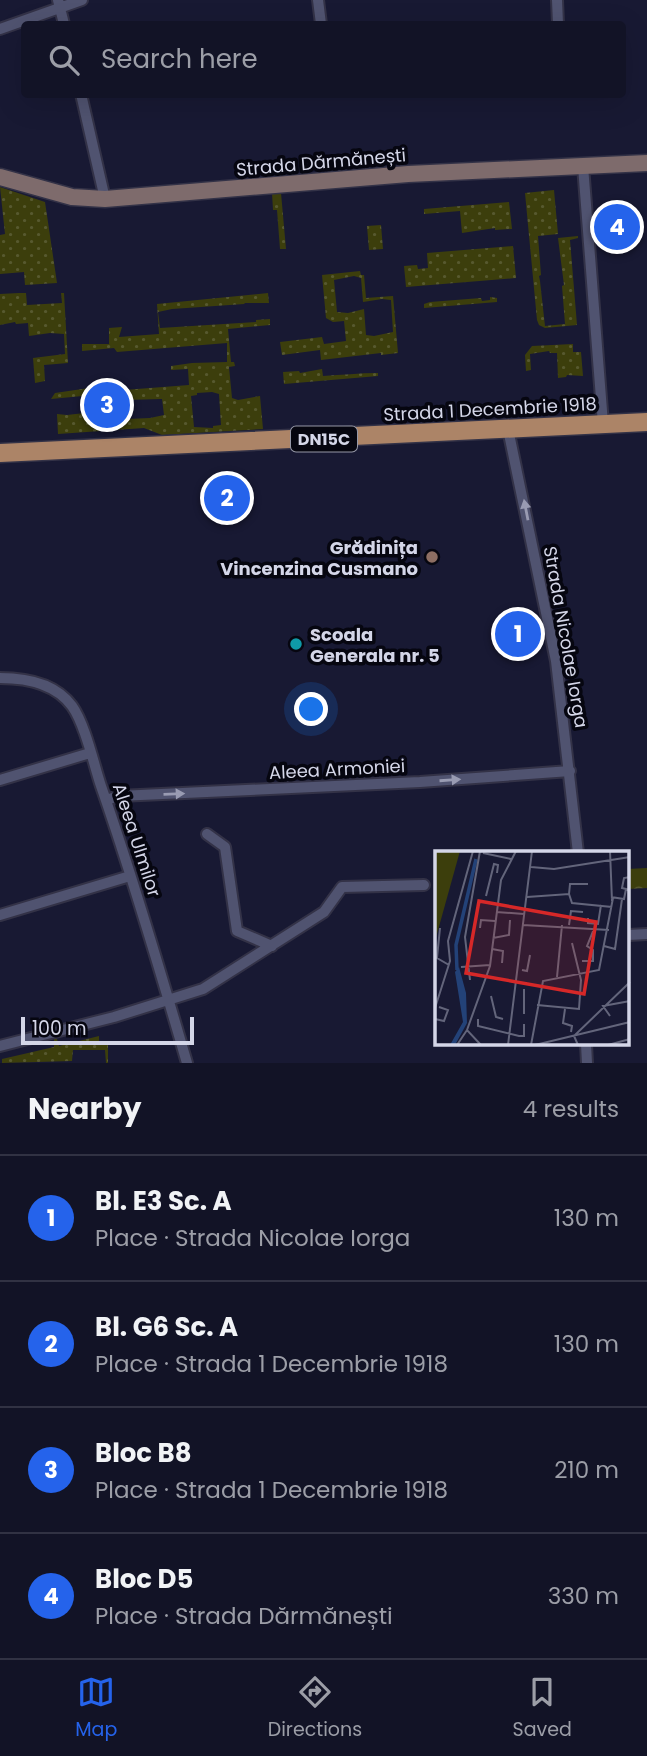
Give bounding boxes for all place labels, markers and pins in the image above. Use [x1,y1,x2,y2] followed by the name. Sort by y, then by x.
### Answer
[594,201,640,253] pin: 4
[84,379,130,431] pin: 3
[204,472,250,524] pin: 2
[220,535,418,581] place label: Grădinița Vincenzina Cusmano
[424,549,440,565] marker: Grădinița Vincenzina Cusmano
[495,608,541,660] pin: 1
[310,622,440,668] place label: Scoala Generala nr. 5
[288,636,304,652] marker: Scoala Generala nr. 5

